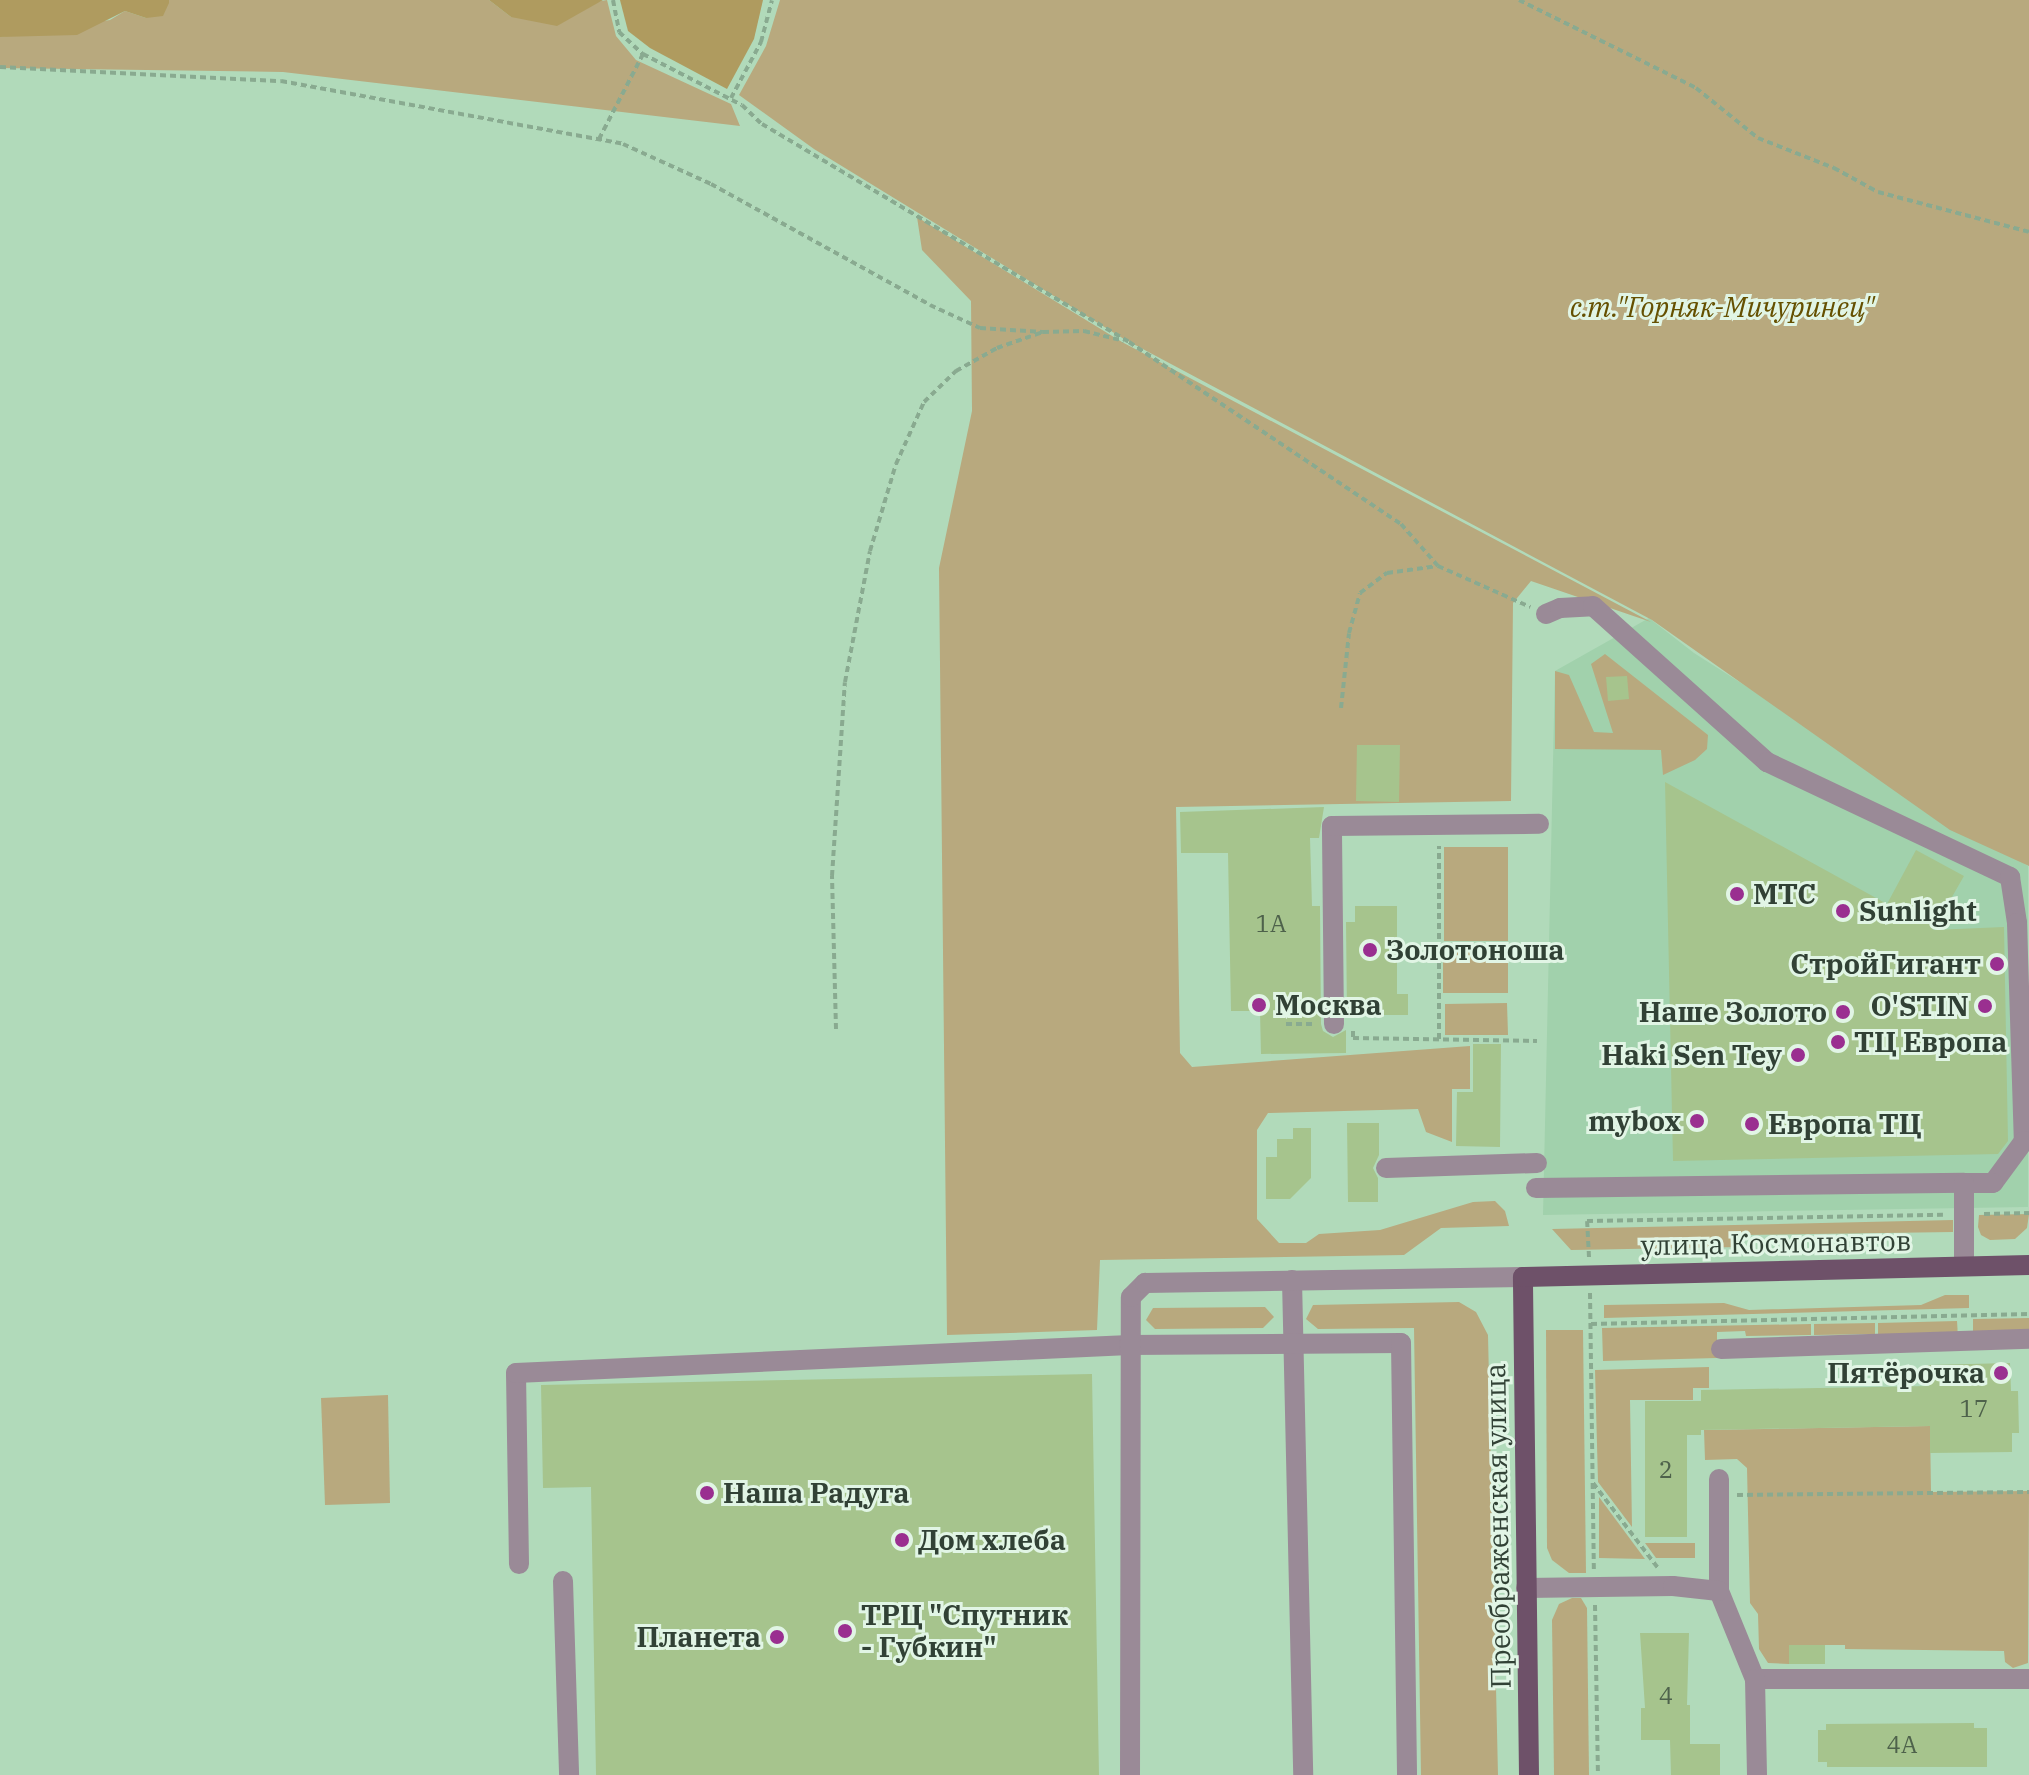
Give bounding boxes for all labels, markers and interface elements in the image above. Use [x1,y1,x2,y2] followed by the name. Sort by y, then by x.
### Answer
[1570,290,1874,324] park label: с.т."Горняк-Мичуринец"
[1753,877,1816,911] place label: МТС
[1728,885,1746,903] marker: МТС
[1859,894,1977,928] place label: Sunlight
[1834,902,1852,920] marker: Sunlight
[1256,910,1286,938] house number: 1А
[1386,933,1564,967] place label: Золотоноша
[1361,941,1379,959] marker: Золотоноша
[1790,947,1981,981] place label: СтройГигант
[1988,955,2006,973] marker: СтройГигант
[1275,988,1382,1022] place label: Москва
[1871,989,1969,1023] place label: O'STIN
[1639,995,1827,1029] place label: Наше Золото
[1250,996,1268,1014] marker: Москва
[1976,997,1994,1015] marker: O'STIN
[1834,1003,1852,1021] marker: Наше Золото
[1854,1025,2007,1059] place label: ТЦ Европа
[1829,1033,1847,1051] marker: ТЦ Европа
[1601,1038,1782,1072] place label: Haki Sen Tey
[1789,1046,1807,1064] marker: Haki Sen Tey
[1588,1104,1681,1138] place label: mybox
[1768,1107,1921,1141] place label: Европа ТЦ
[1688,1112,1706,1130] marker: mybox
[1743,1115,1761,1133] marker: Европа ТЦ
[1640,1224,1912,1262] street label: улица Космонавтов
[1827,1356,1985,1390] place label: Пятёрочка
[1478,1363,1518,1689] street label: Преображенская улица
[1992,1364,2010,1382] marker: Пятёрочка
[1960,1395,1988,1423] house number: 17
[1659,1456,1673,1484] house number: 2
[723,1476,910,1510] place label: Наша Радуга
[698,1484,716,1502] marker: Наша Радуга
[918,1523,1066,1557] place label: Дом хлеба
[893,1531,911,1549] marker: Дом хлеба
[861,1598,1068,1664] place label: ТРЦ "Спутник - Губкин"
[636,1620,761,1654] place label: Планета
[836,1622,854,1640] marker: ТРЦ "Спутник - Губкин"
[768,1628,786,1646] marker: Планета
[1659,1682,1673,1710] house number: 4
[1887,1731,1917,1759] house number: 4А

